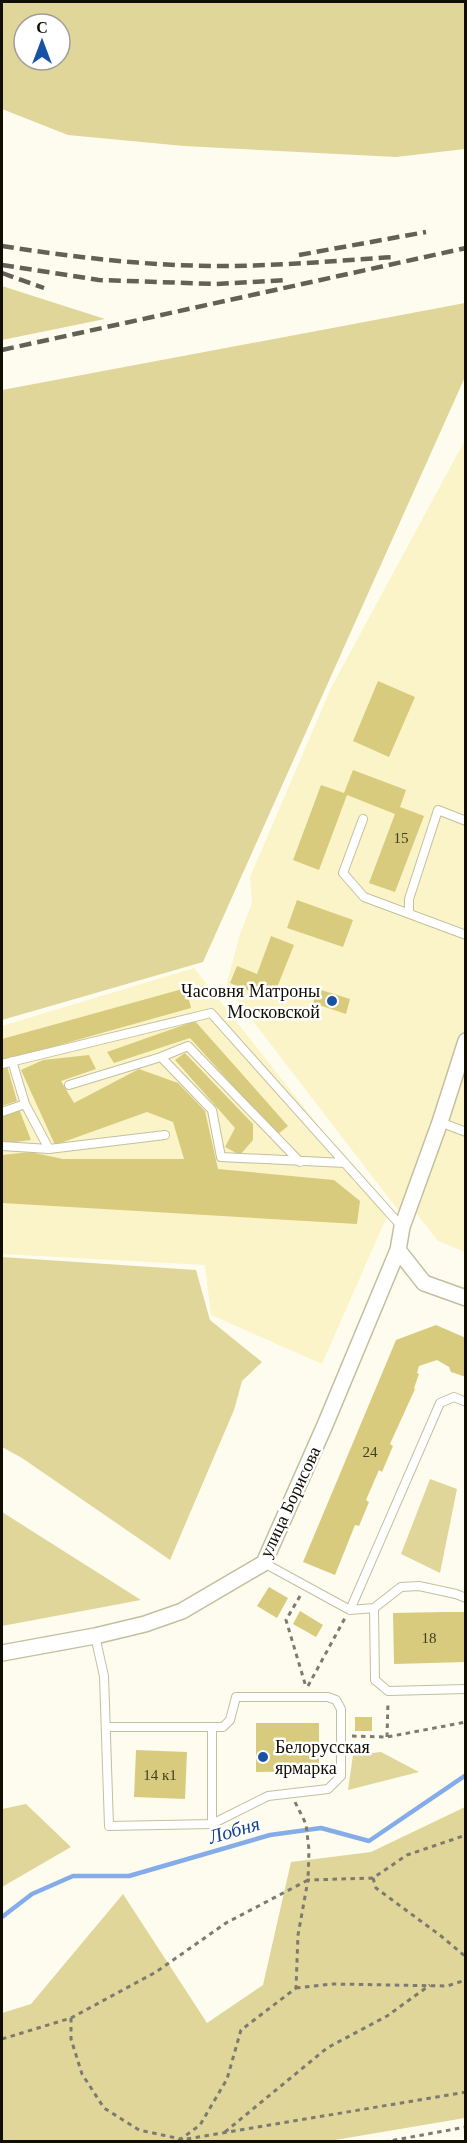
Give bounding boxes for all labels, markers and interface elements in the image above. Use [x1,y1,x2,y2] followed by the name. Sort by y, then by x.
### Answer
[12,12,72,72] north arrow
[36,19,48,36] text: С
[394,830,409,846] house number: 15
[181,981,320,1022] place label: Часовня Матроны Московской
[325,994,339,1008] marker: Часовня Матроны Московской
[256,1443,324,1561] street label: улица Борисова
[363,1444,378,1460] house number: 24
[422,1630,437,1646] house number: 18
[275,1737,370,1778] place label: Белорусская ярмарка
[256,1750,270,1764] marker: Белорусская ярмарка
[143,1767,177,1783] house number: 14 к1
[205,1812,262,1848] water label: Лобня

